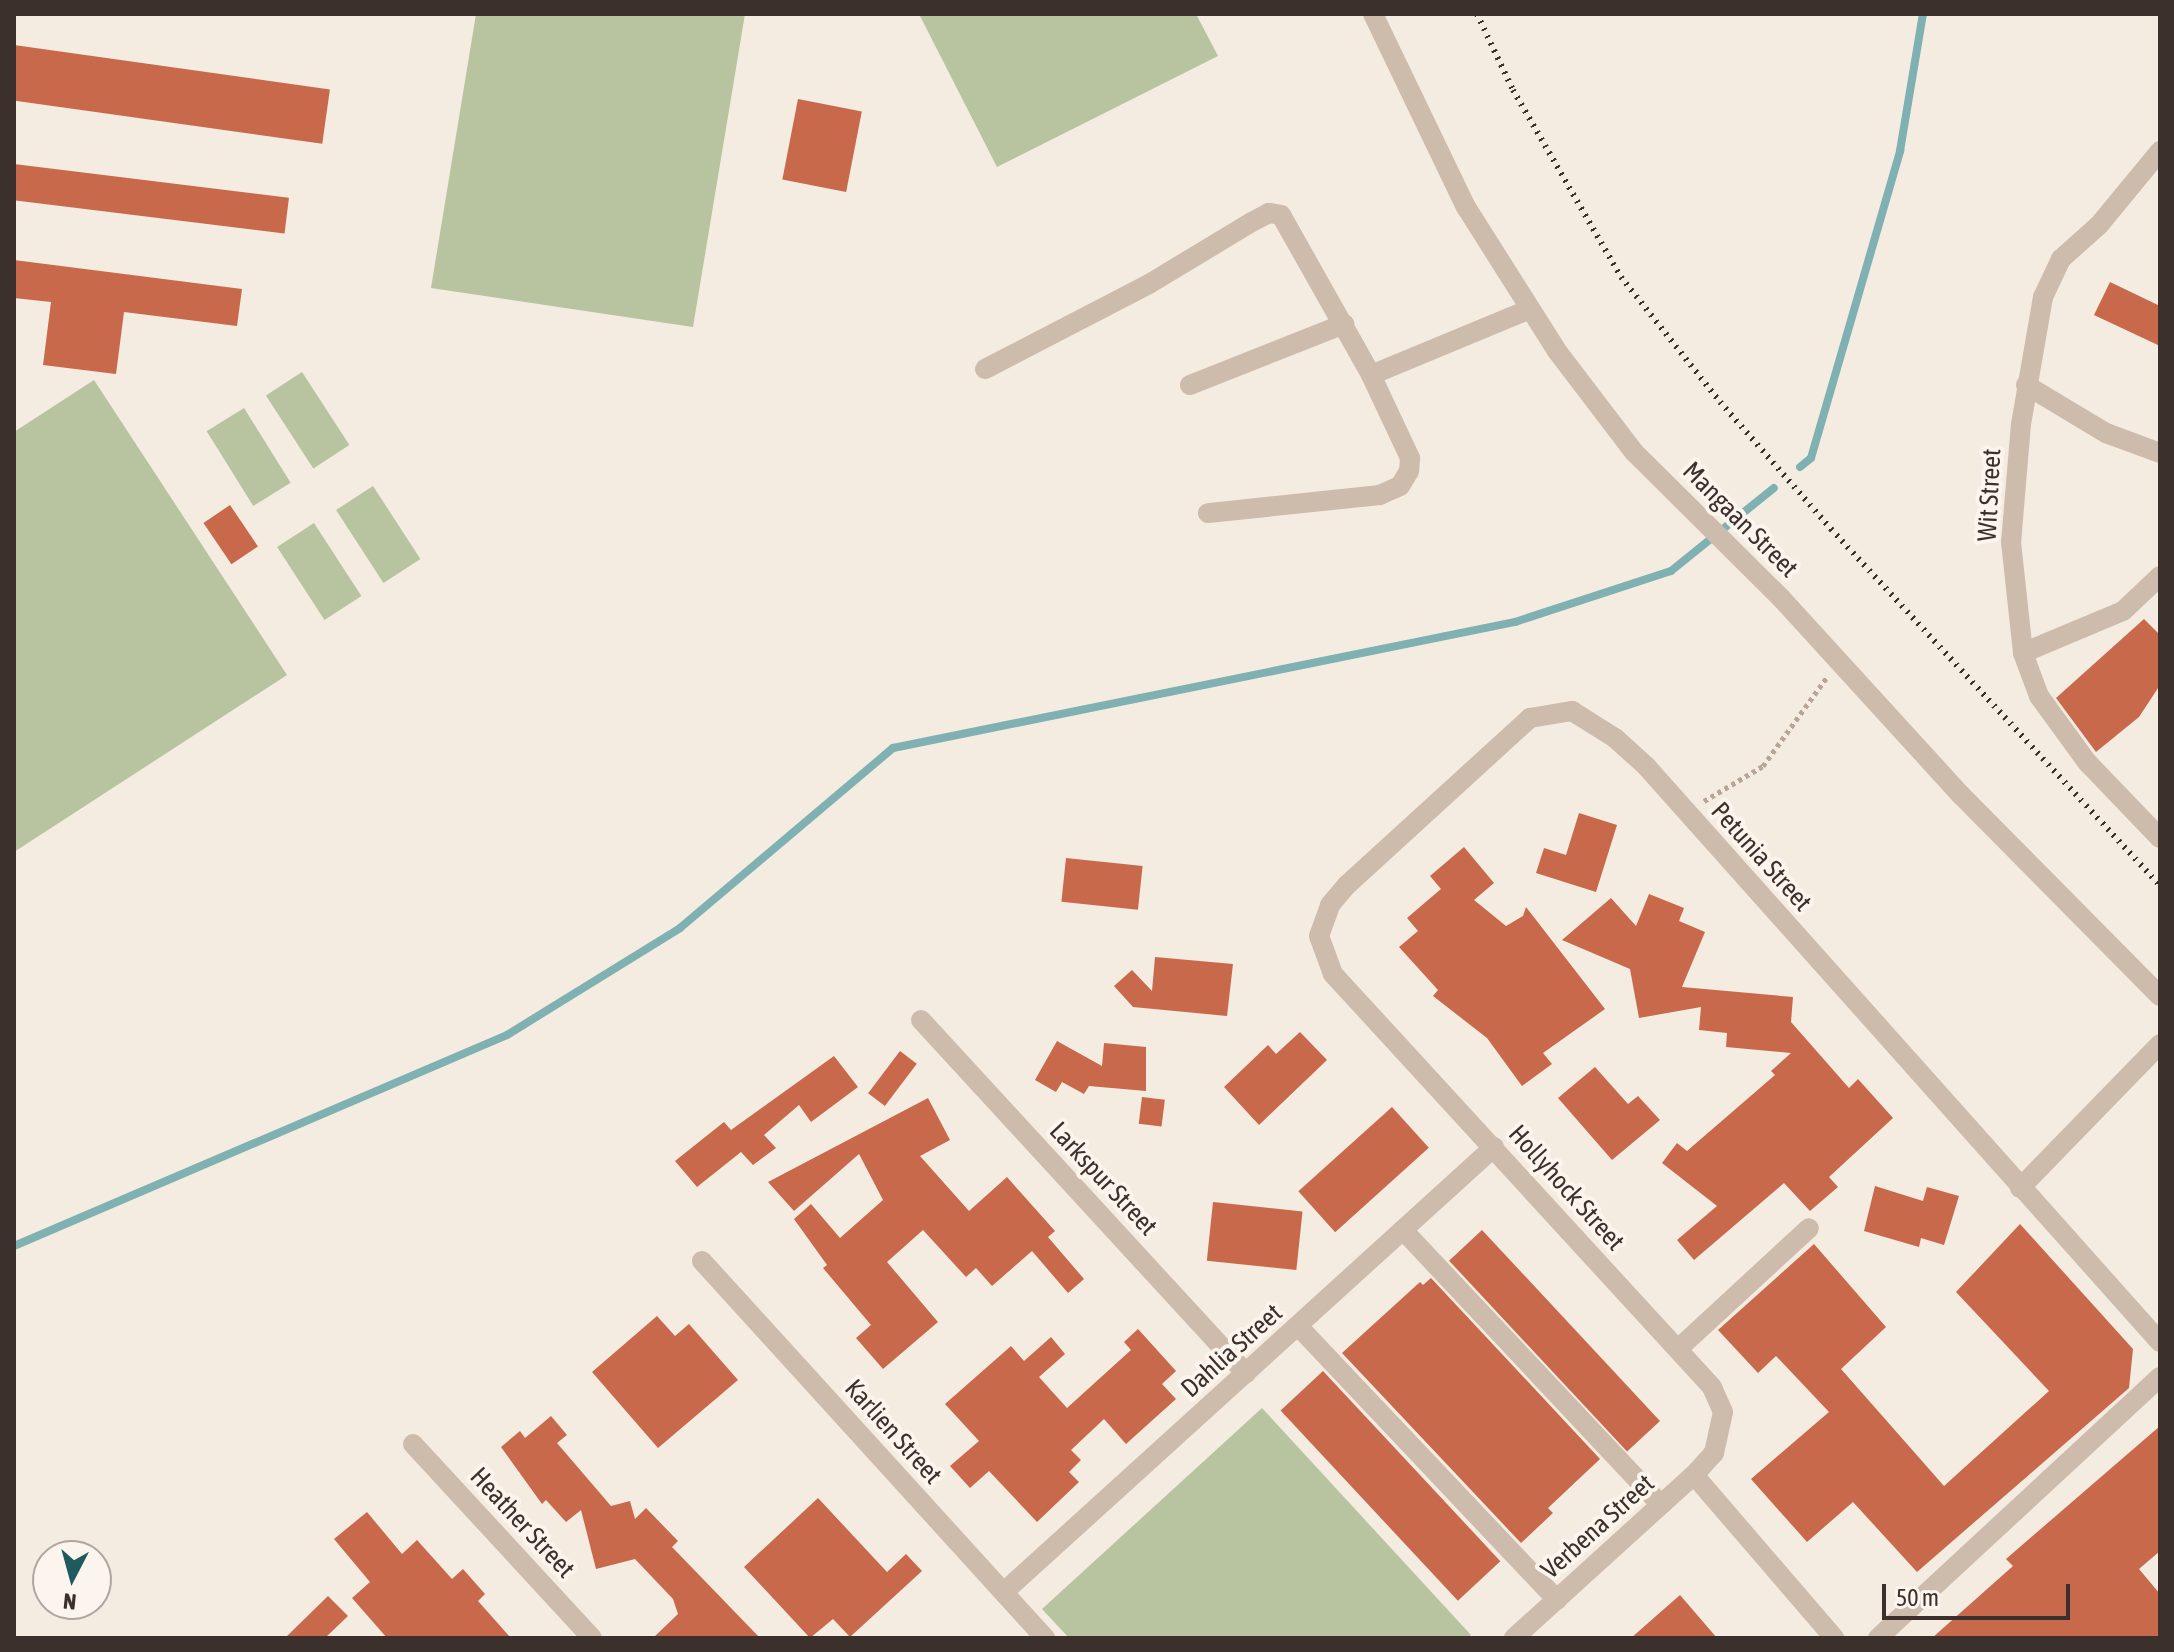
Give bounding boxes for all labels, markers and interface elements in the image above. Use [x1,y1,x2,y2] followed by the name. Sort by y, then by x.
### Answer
[1972,448,2008,542] street label: Wit Street
[1676,456,1804,584] street label: Mangaan Street
[1704,796,1818,918] street label: Petunia Street
[1043,1116,1163,1242] street label: Larkspur Street
[1502,1119,1630,1257] street label: Hollyhock Street
[1175,1298,1289,1404] street label: Dahlia Street
[838,1373,948,1491] street label: Karlien Street
[463,1461,581,1585] street label: Heather Street
[1535,1468,1661,1586] street label: Verbena Street
[32,1540,112,1620] north arrow
[1886,1568,2074,1618] scale bar
[1896,1584,1939,1611] text: 50 m
[62,1588,78,1615] text: N

